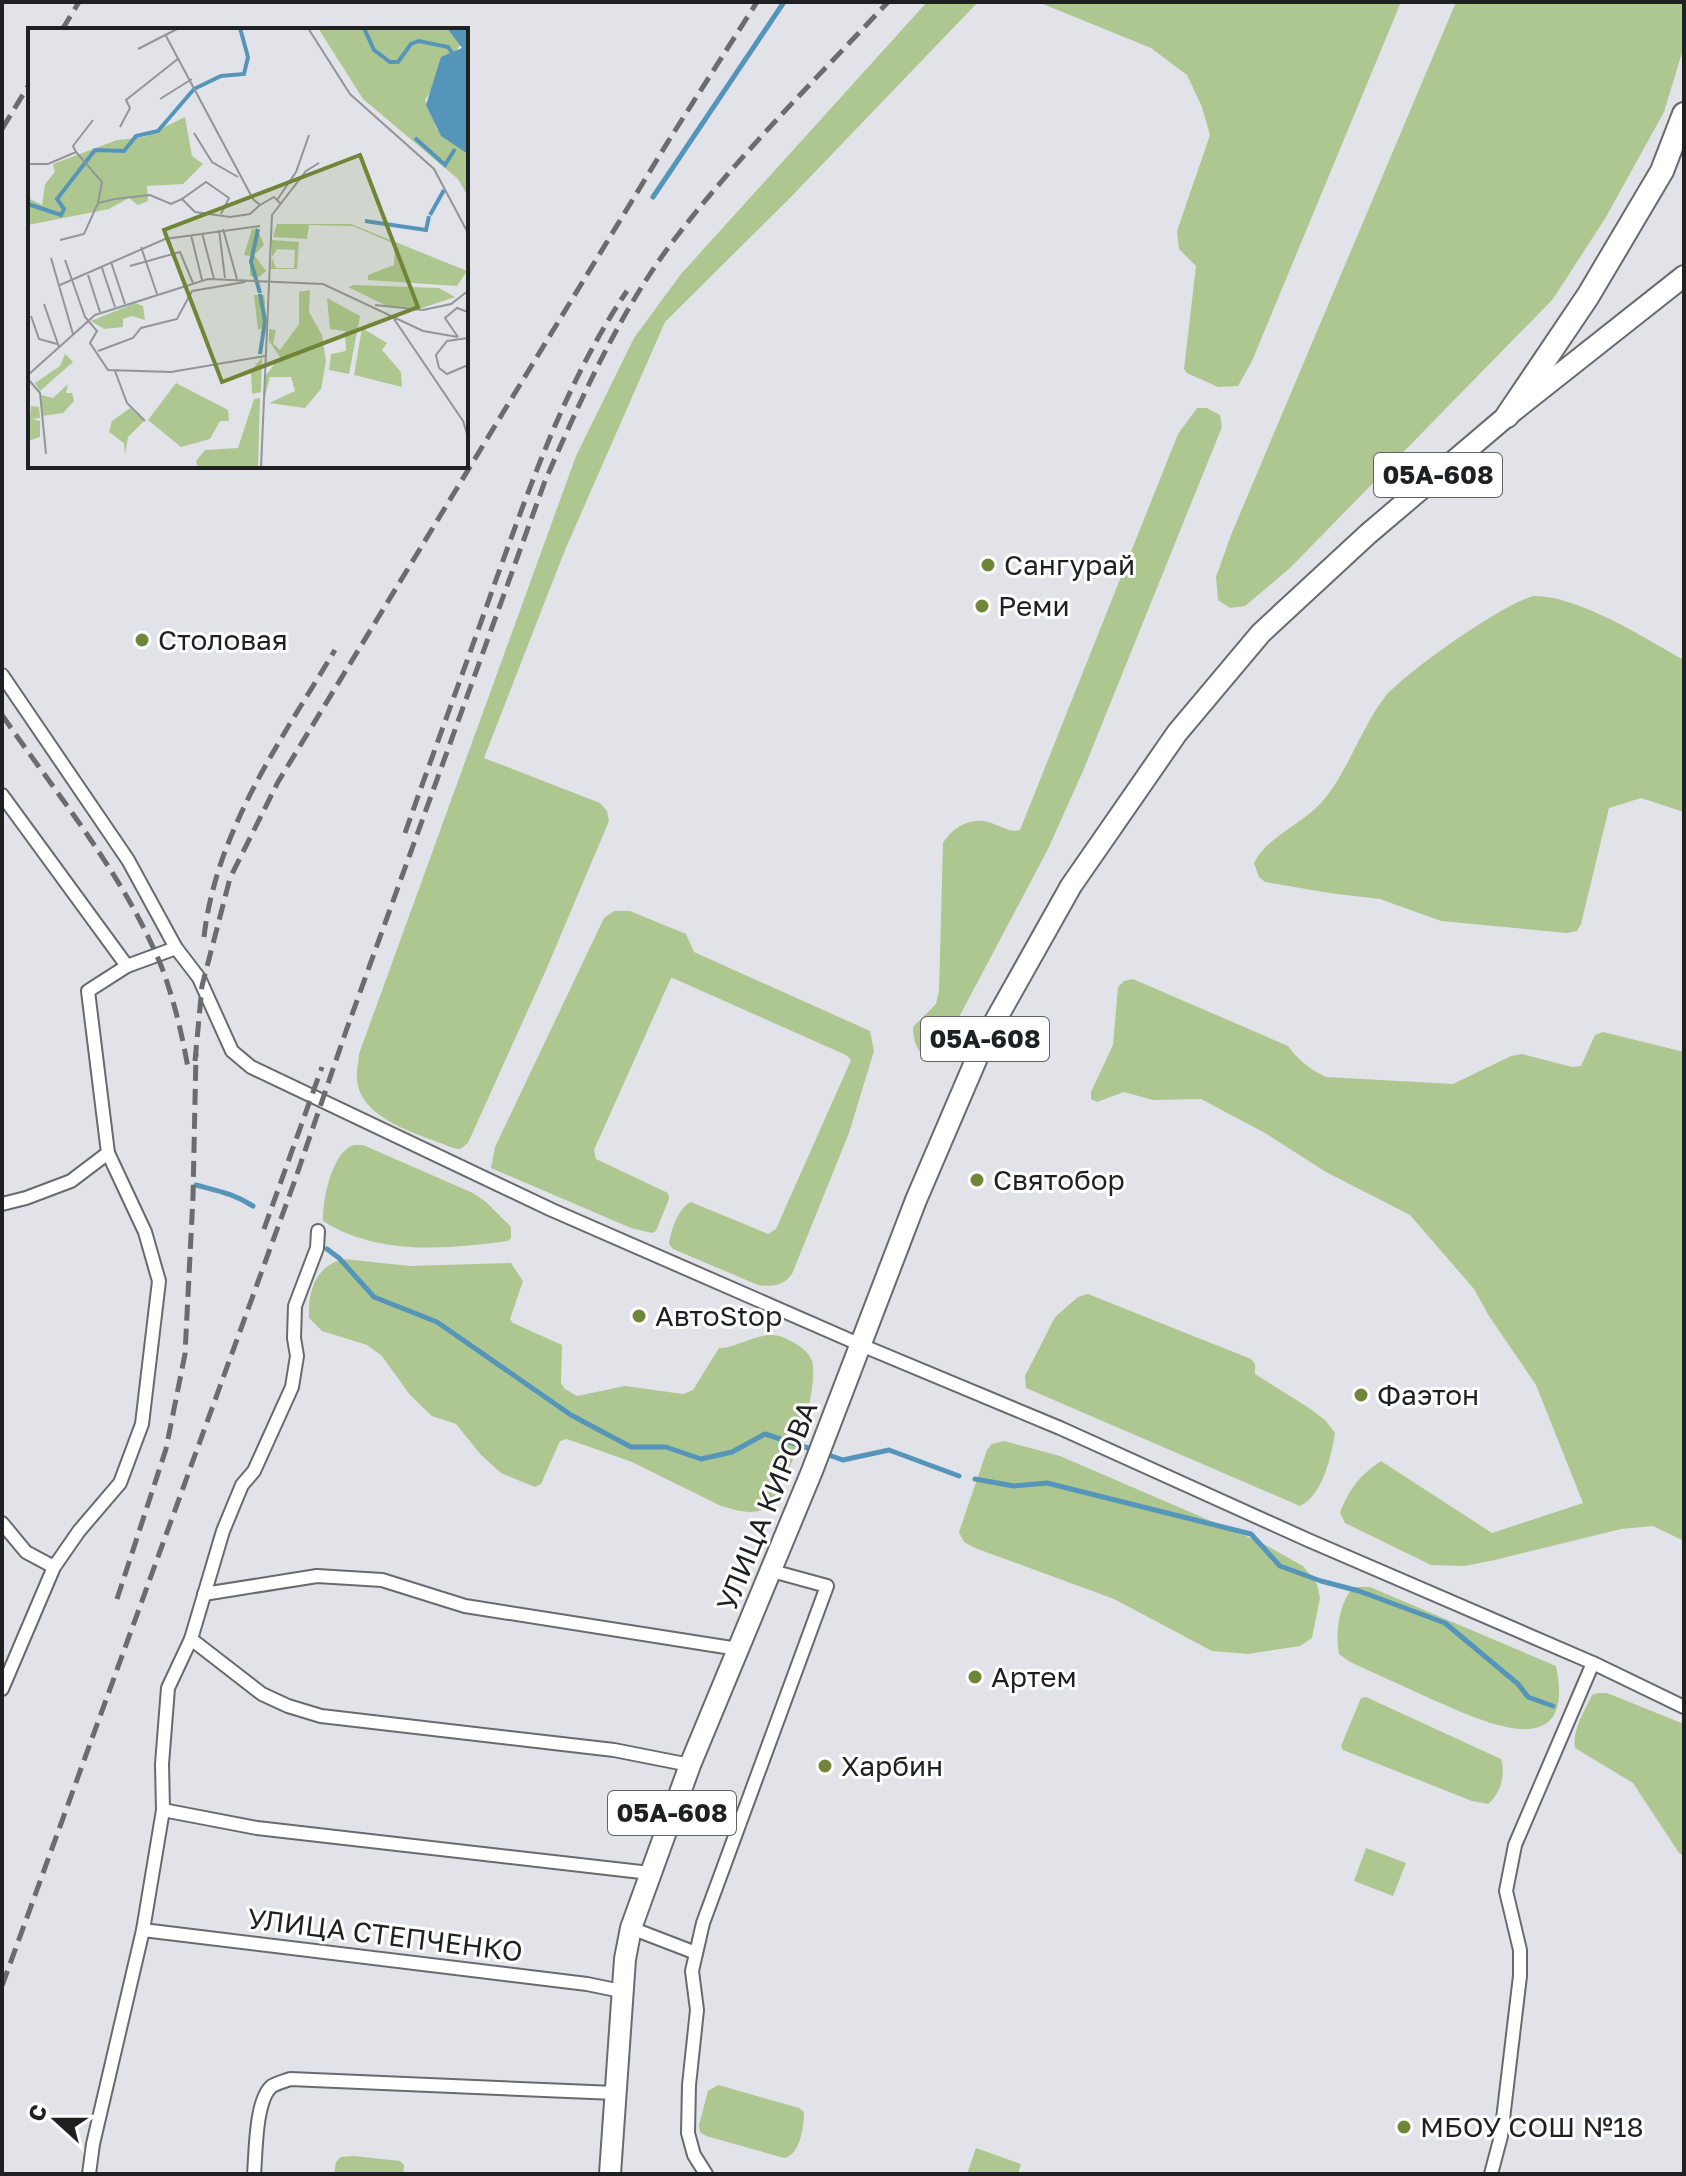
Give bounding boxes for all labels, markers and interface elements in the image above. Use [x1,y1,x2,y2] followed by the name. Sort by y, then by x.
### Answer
[28,28,468,468] inset map
[1374,453,1502,497] road number: 05А-608
[1004,548,1135,581] place label: Сангурай
[979,556,997,574] marker: Сангурай
[998,589,1070,622] place label: Реми
[973,597,991,615] marker: Реми
[158,623,288,656] place label: Столовая
[133,631,151,649] marker: Столовая
[921,1017,1049,1061] road number: 05А-608
[993,1163,1125,1196] place label: Святобор
[968,1171,986,1189] marker: Святобор
[655,1299,782,1332] place label: АвтоStop
[630,1307,648,1325] marker: АвтоStop
[1377,1378,1479,1411] place label: Фаэтон
[1352,1386,1370,1404] marker: Фаэтон
[709,1396,824,1616] street label: УЛИЦА КИРОВА
[991,1660,1077,1693] place label: Артем
[966,1668,984,1686] marker: Артем
[841,1749,943,1782] place label: Харбин
[816,1757,834,1775] marker: Харбин
[608,1791,736,1835] road number: 05А-608
[245,1901,525,1968] street label: УЛИЦА СТЕПЧЕНКО
[16,2080,96,2160] north arrow
[21,2101,52,2125] text: С
[1420,2110,1644,2143] place label: МБОУ СОШ №18
[1395,2118,1413,2136] marker: МБОУ СОШ №18

